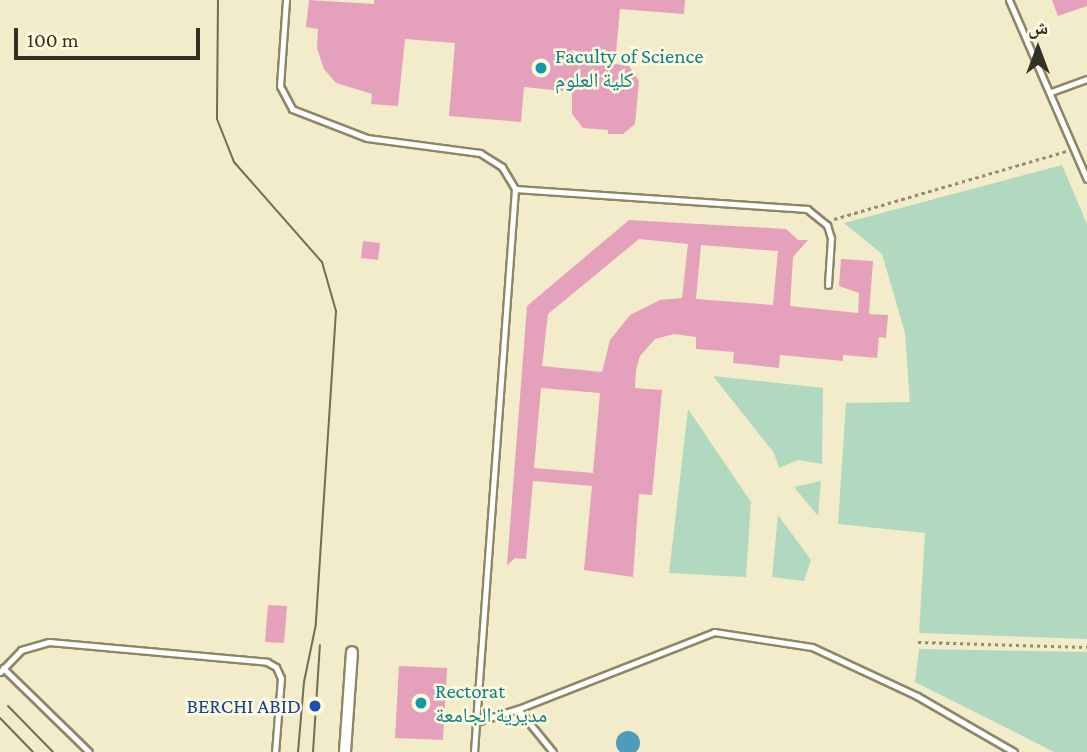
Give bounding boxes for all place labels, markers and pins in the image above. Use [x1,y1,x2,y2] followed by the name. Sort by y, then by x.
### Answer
[555,43,703,93] place label: Faculty of Science كلية العلوم
[533,60,549,76] marker: Faculty of Science كلية العلوم
[435,678,547,728] place label: Rectorat مديرية الجامعة
[186,693,301,719] place label: BERCHI ABID
[413,695,429,711] marker: Rectorat مديرية الجامعة
[307,698,323,714] marker: BERCHI ABID

